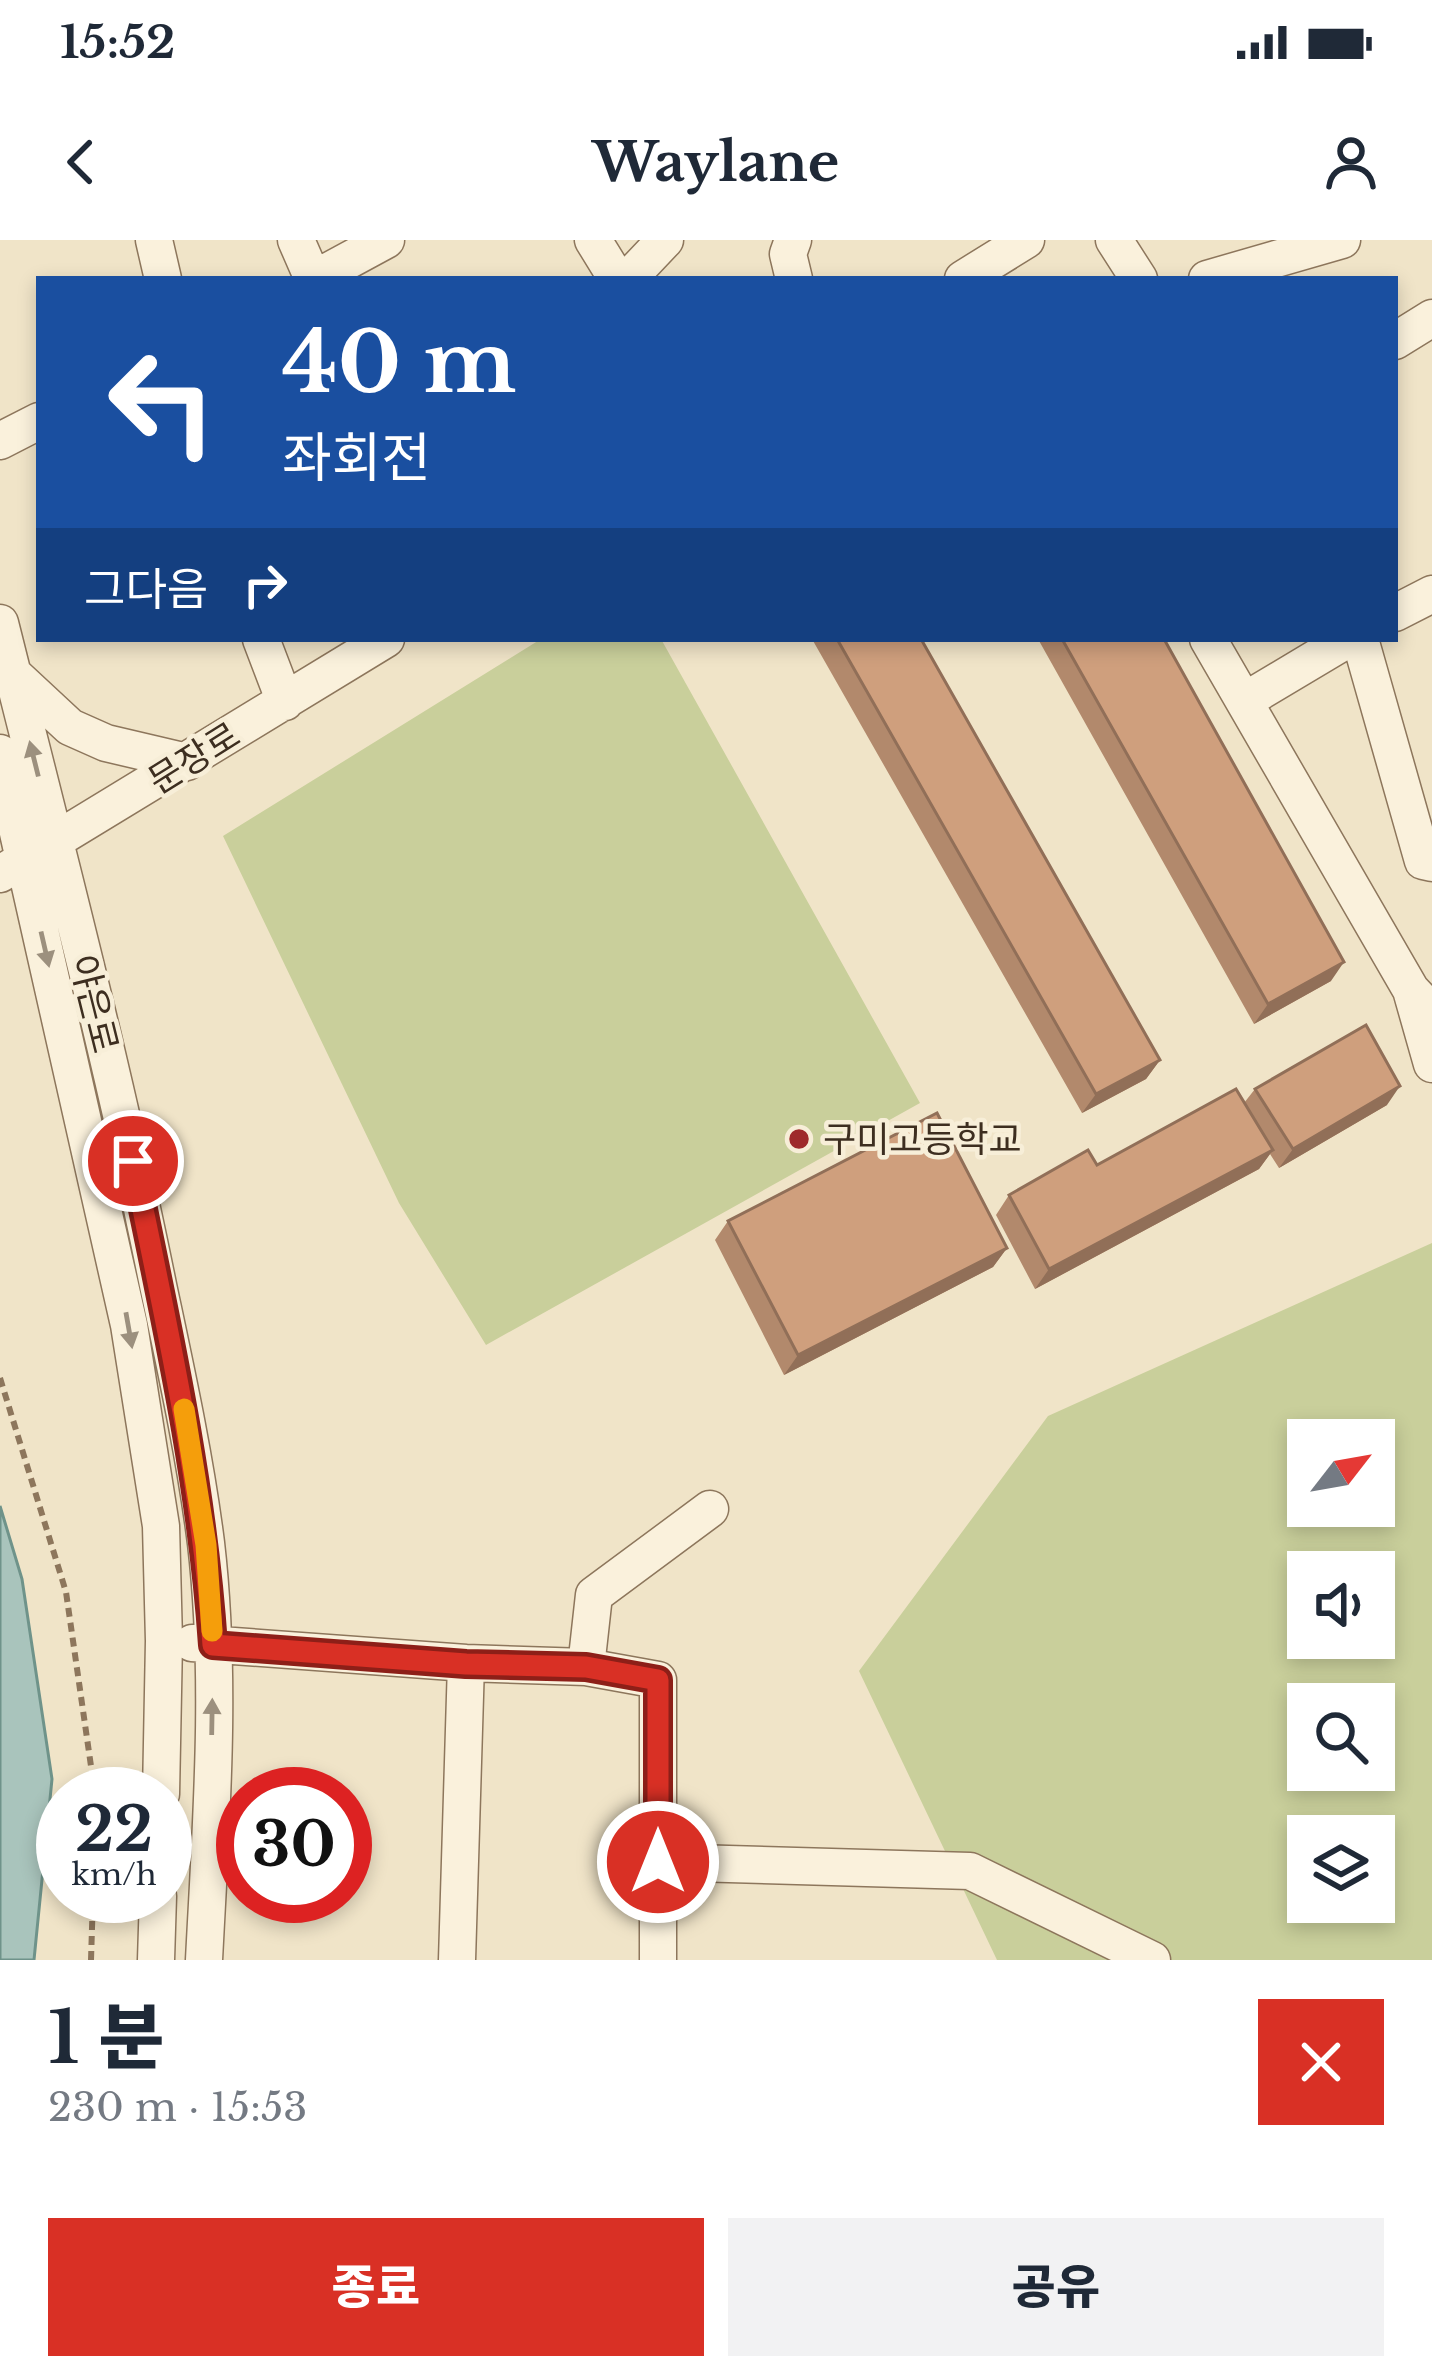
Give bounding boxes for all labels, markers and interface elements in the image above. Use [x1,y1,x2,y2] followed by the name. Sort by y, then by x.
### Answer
[60,14,175,70] text: 15:52
[48,129,114,195] icon: back
[593,129,839,196] text: Waylane
[1318,129,1384,195] icon: person
[282,311,516,415] text: 40 m
[84,324,240,480] icon: left
[282,425,431,492] text: 좌회전
[232,552,298,618] icon: right
[84,561,208,617] text: 그다음
[140,713,248,803] street label: 문장로
[24,740,43,777] one-way arrow
[36,931,55,968] one-way arrow
[60,950,128,1058] street label: 야은로
[82,1110,184,1212] pin
[823,1117,1022,1162] place label: 구미고등학교
[786,1126,812,1152] marker: 구미고등학교
[100,1128,166,1194] icon: arrive
[120,1312,139,1349] one-way arrow
[1287,1419,1395,1527] north arrow
[1287,1419,1395,1923] map controls
[1287,1551,1395,1659] button: sound
[1287,1683,1395,1791] button: search
[202,1697,222,1735] one-way arrow
[216,1767,372,1923] speed limit sign: 30
[75,1793,153,1867] text: 22
[595,1799,721,1925] position arrow
[1287,1815,1395,1923] button: layers
[71,1856,157,1893] text: km/h
[48,1993,165,2082] text: 1 분
[1258,1999,1384,2125] button: close
[48,2083,307,2132] text: 230 m · 15:53
[48,2218,704,2356] button: 종료
[728,2218,1384,2356] button: 공유

